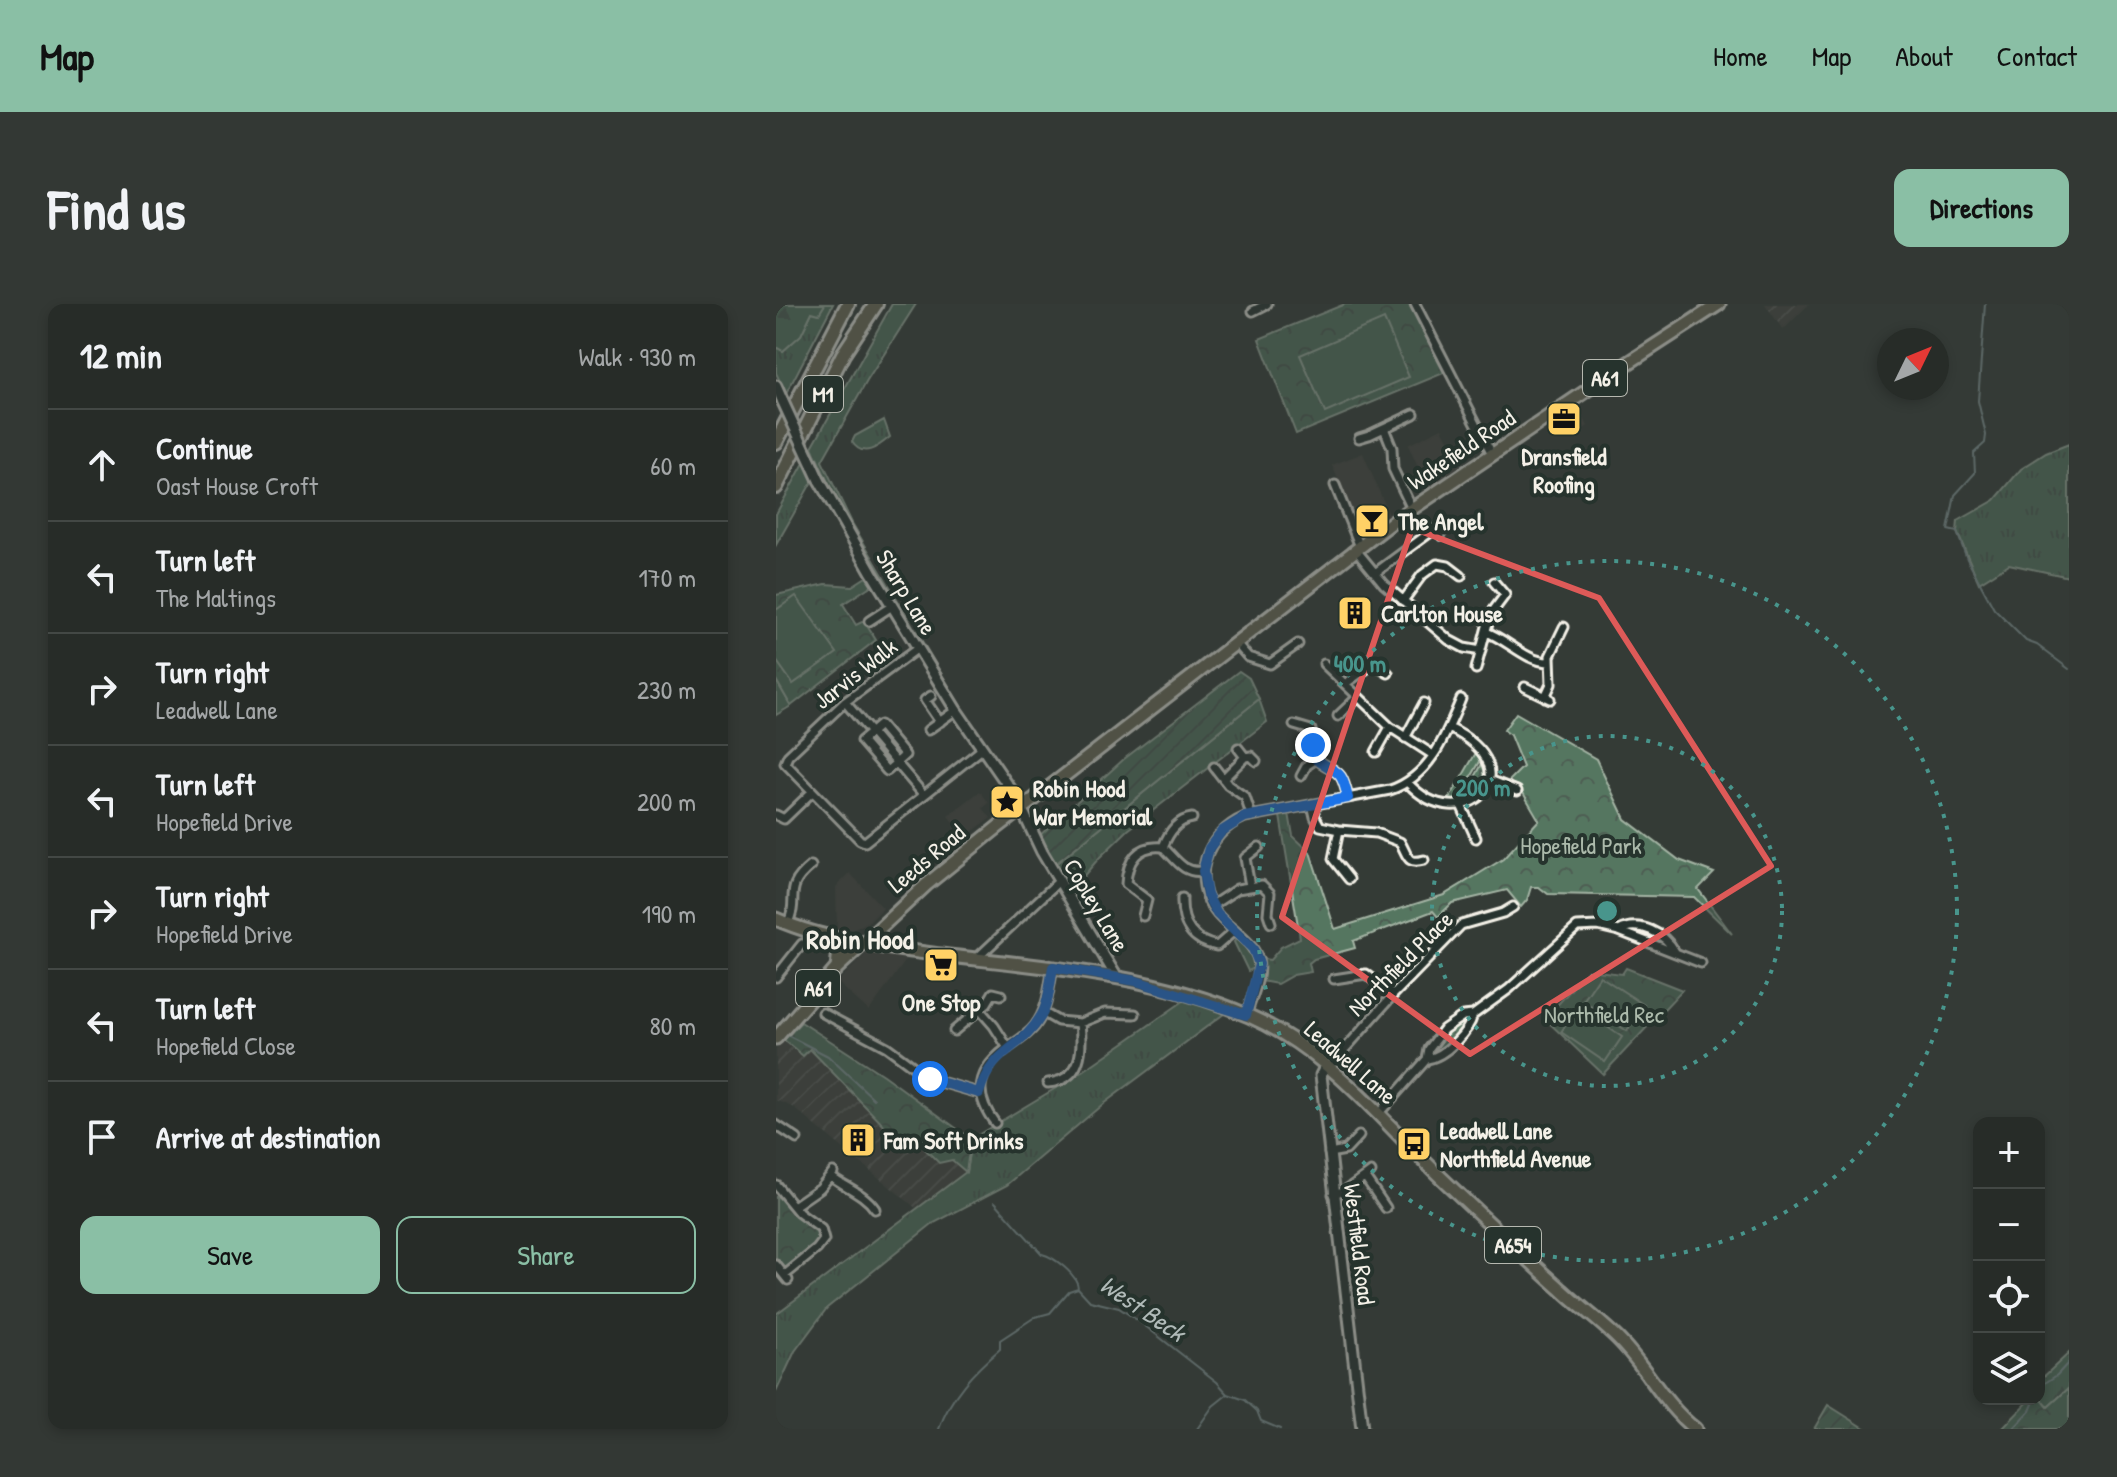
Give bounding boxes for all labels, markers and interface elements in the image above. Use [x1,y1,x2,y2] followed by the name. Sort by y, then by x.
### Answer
[40,30,94,82] text: Map
[1713,37,1768,75] text: Home
[1812,37,1851,75] text: Map
[1895,37,1953,75] text: About
[1997,37,2077,75] text: Contact
[1894,169,2069,247] button: Directions
[48,171,186,246] text: Find us
[1877,328,1949,400] north arrow
[80,333,162,379] text: 12 min
[578,339,696,374] text: Walk · 930 m
[1583,360,1627,396] road number: A61
[803,376,843,412] road number: M1
[1545,400,1583,438] office icon: Dransfield Roofing
[1401,401,1521,497] street label: Wakefield Road
[156,428,253,468] text: Continue
[1521,440,1607,501] place label: Dransfield Roofing
[80,443,124,487] icon: ahead
[650,448,696,483] text: 60 m
[156,468,318,503] text: Oast House Croft
[1353,502,1391,540] bar icon: The Angel
[1397,505,1484,538] place label: The Angel
[156,540,255,580] text: Turn left
[869,543,945,641] street label: Sharp Lane
[80,555,124,599] icon: left
[638,560,696,595] text: 170 m
[156,580,276,615] text: The Maltings
[1336,594,1374,632] building icon: Carlton House
[1381,597,1503,629] place label: Carlton House
[807,630,903,716] street label: Jarvis Walk
[1334,647,1386,679] text: 400 m
[156,652,269,692] text: Turn right
[80,667,124,711] icon: right
[637,672,696,707] text: 230 m
[156,692,278,727] text: Leadwell Lane
[1295,727,1331,763] route end
[156,764,255,804] text: Turn left
[1456,771,1510,803] text: 200 m
[1033,772,1153,832] place label: Robin Hood War Memorial
[80,779,124,823] icon: left
[988,783,1026,821] place icon: Robin Hood War Memorial
[637,784,696,819] text: 200 m
[156,804,293,839] text: Hopefield Drive
[881,816,971,900] street label: Leeds Road
[1520,829,1642,861] park label: Hopefield Park
[1057,852,1138,958] street label: Copley Lane
[156,876,269,916] text: Turn right
[80,891,124,935] icon: right
[642,896,696,931] text: 190 m
[1593,897,1621,925] centre of rings
[1340,903,1460,1023] street label: Northfield Place
[156,916,293,951] text: Hopefield Drive
[806,920,914,958] district label: Robin Hood
[922,946,960,984] supermarket icon: One Stop
[796,970,840,1006] road number: A61
[902,986,981,1019] place label: One Stop
[156,988,255,1028] text: Turn left
[1544,998,1665,1030] park label: Northfield Rec
[80,1003,124,1047] icon: left
[649,1008,696,1043] text: 80 m
[1298,1013,1404,1111] street label: Leadwell Lane
[156,1028,296,1063] text: Hopefield Close
[912,1061,948,1097] route start
[1440,1114,1592,1174] place label: Leadwell Lane Northfield Avenue
[80,1115,124,1159] icon: arrive
[156,1117,381,1157] text: Arrive at destination
[1973,1117,2045,1405] map controls
[1973,1117,2045,1189] button: +
[839,1121,877,1159] building icon: Fam Soft Drinks
[883,1124,1023,1156] place label: Fam Soft Drinks
[1395,1125,1433,1163] bus stop icon: Leadwell Lane Northfield Avenue
[1337,1182,1383,1306] street label: Westfield Road
[1973,1189,2045,1261] button: −
[80,1216,380,1294] button: Save
[396,1216,696,1294] button: Share
[1485,1227,1541,1263] road number: A654
[1973,1261,2045,1333] button: locate
[1094,1267,1194,1350] water label: West Beck
[1973,1333,2045,1405] button: layers

